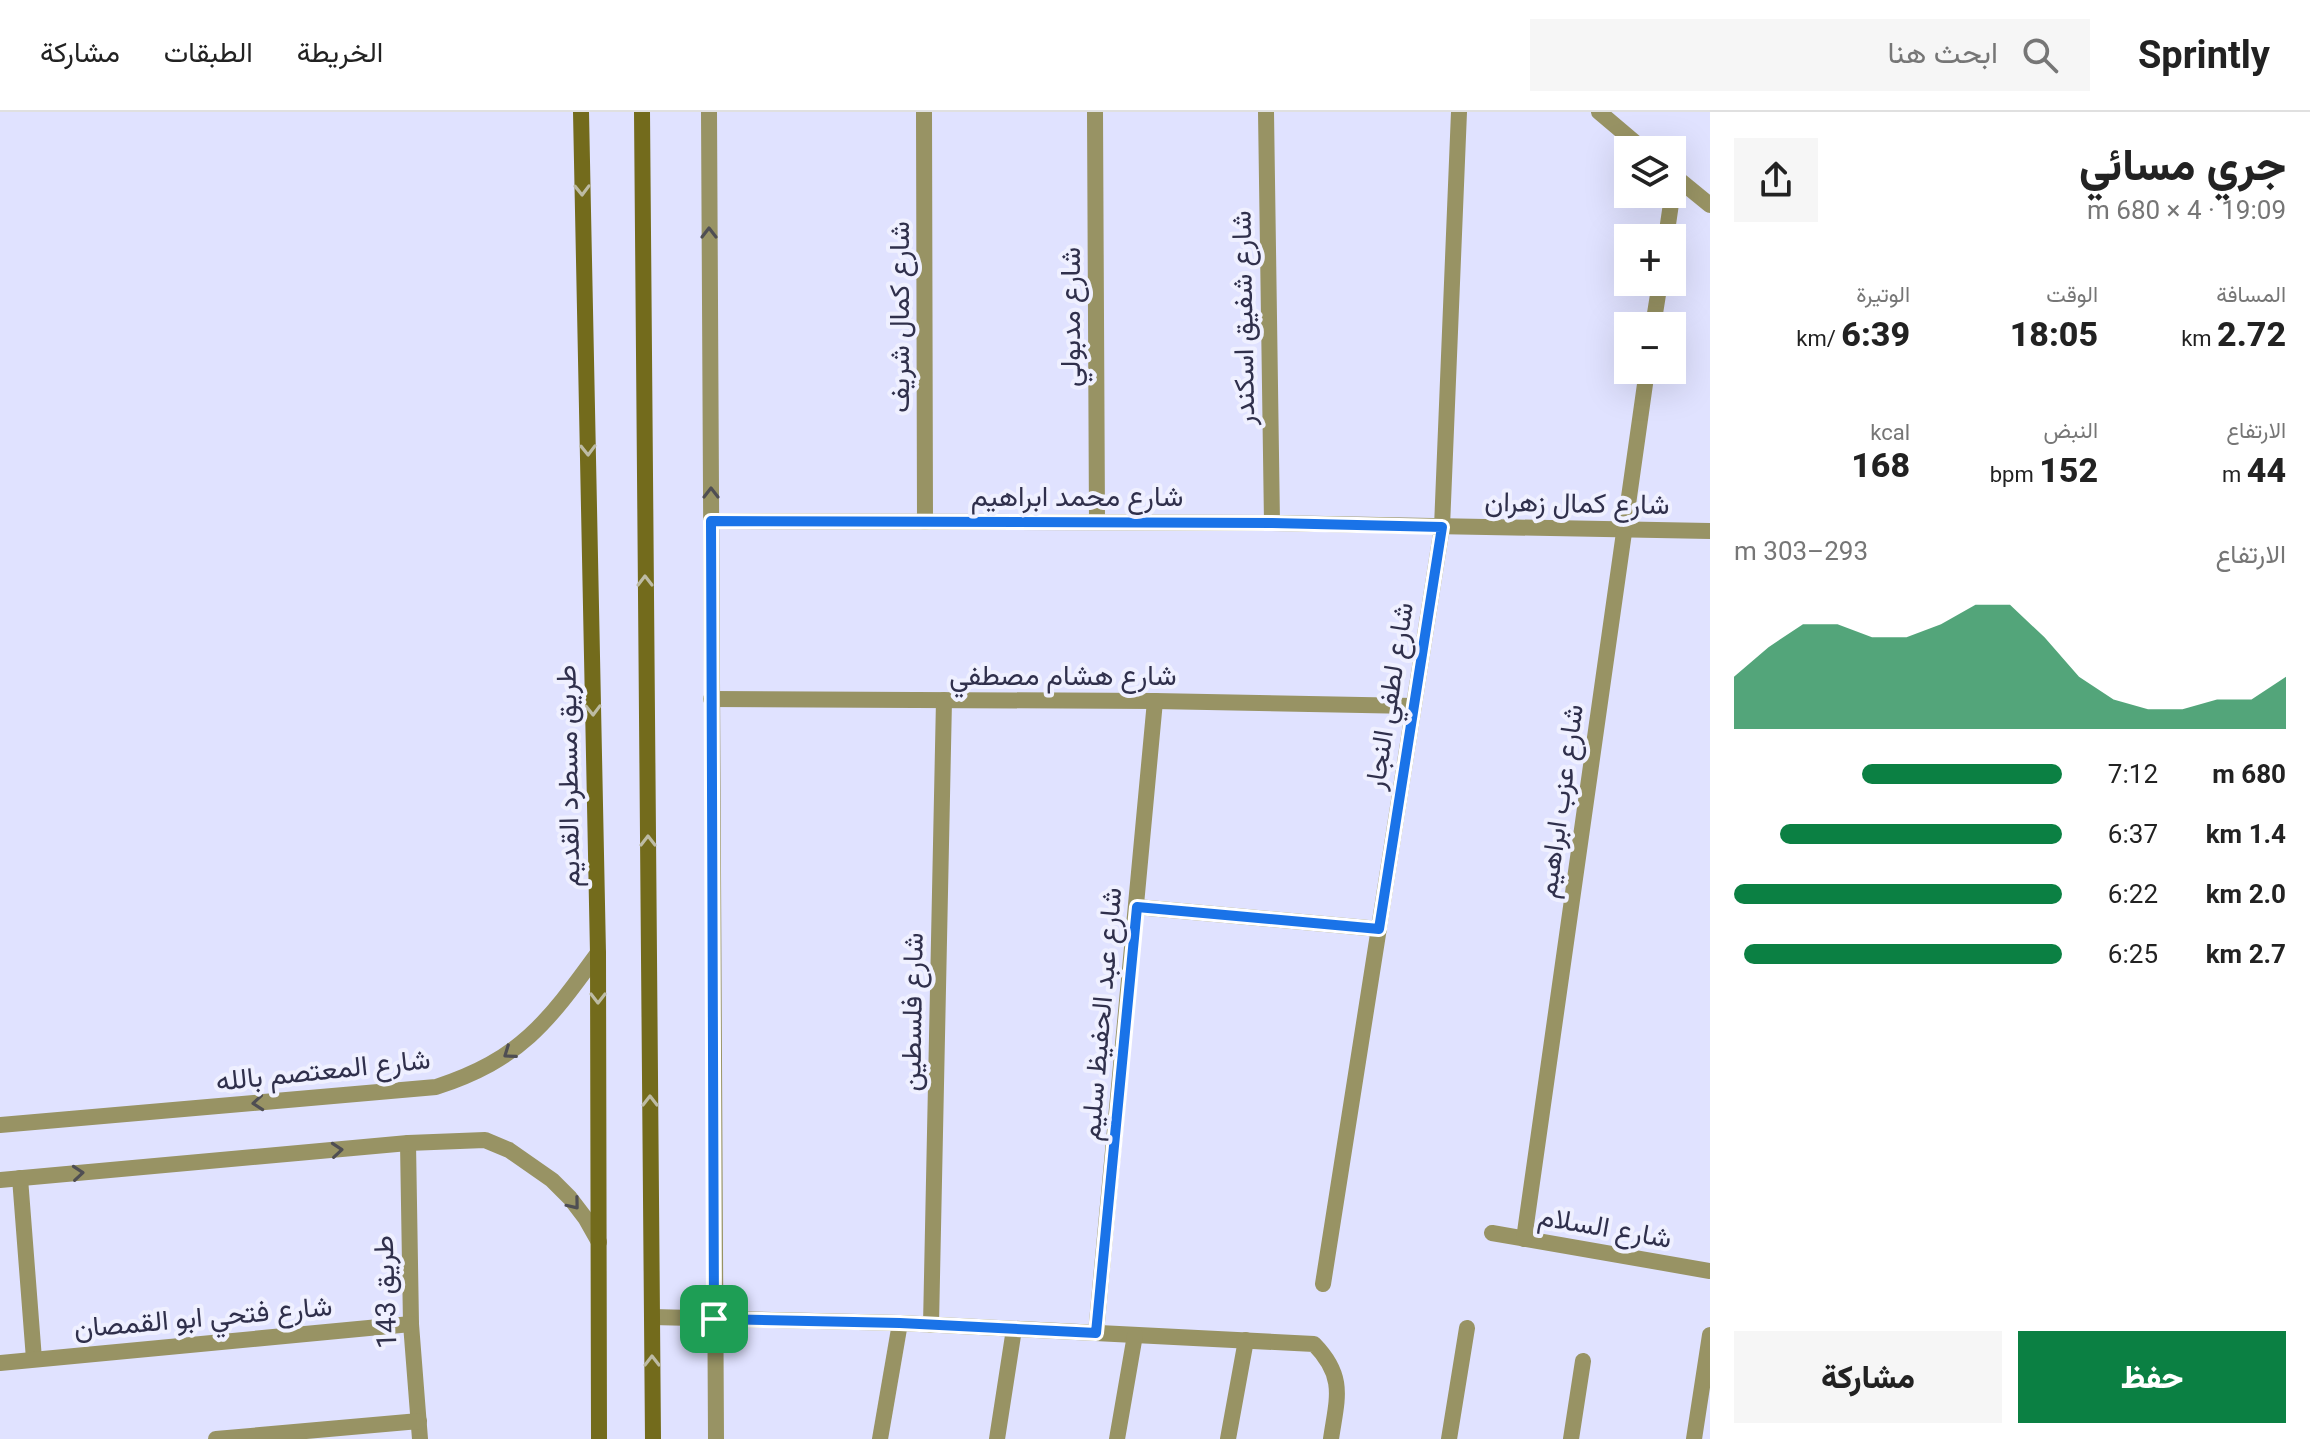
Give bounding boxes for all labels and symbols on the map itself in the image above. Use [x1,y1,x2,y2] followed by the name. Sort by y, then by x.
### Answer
[574,184,591,197] one-way arrow
[1225,210,1263,427] street label: شارع شفيق اسكندر
[883,221,918,413] street label: شارع كمال شريف
[700,226,718,239] one-way arrow
[1054,247,1093,387] street label: شارع مدبولي
[579,444,596,457] one-way arrow
[971,480,1183,515] street label: شارع محمد ابراهيم
[1484,485,1670,523] street label: شارع كمال زهران
[702,486,720,499] one-way arrow
[637,574,654,587] one-way arrow
[1358,600,1426,794] street label: شارع لطفي النجار
[949,659,1177,698] street label: شارع هشام مصطفي
[550,664,588,888] street label: طريق مسطرد القديم
[1530,702,1592,900] street label: شارع عزب ابراهيم
[584,704,602,717] one-way arrow
[639,834,656,847] one-way arrow
[1073,886,1131,1142] street label: شارع عبد الحفيظ سليم
[894,932,932,1092] street label: شارع فلسطين
[589,992,607,1005] one-way arrow
[214,1042,432,1100] street label: شارع المعتصم بالله
[504,1043,518,1058] one-way arrow
[251,1094,264,1111] one-way arrow
[641,1094,659,1107] one-way arrow
[331,1141,344,1158] one-way arrow
[72,1165,85,1182] one-way arrow
[564,1195,579,1209] one-way arrow
[1535,1199,1674,1257] street label: شارع السلام
[367,1235,404,1349] street label: طريق 143
[680,1285,748,1353] pin
[72,1289,334,1351] street label: شارع فتحي ابو القمصان
[643,1354,661,1367] one-way arrow

